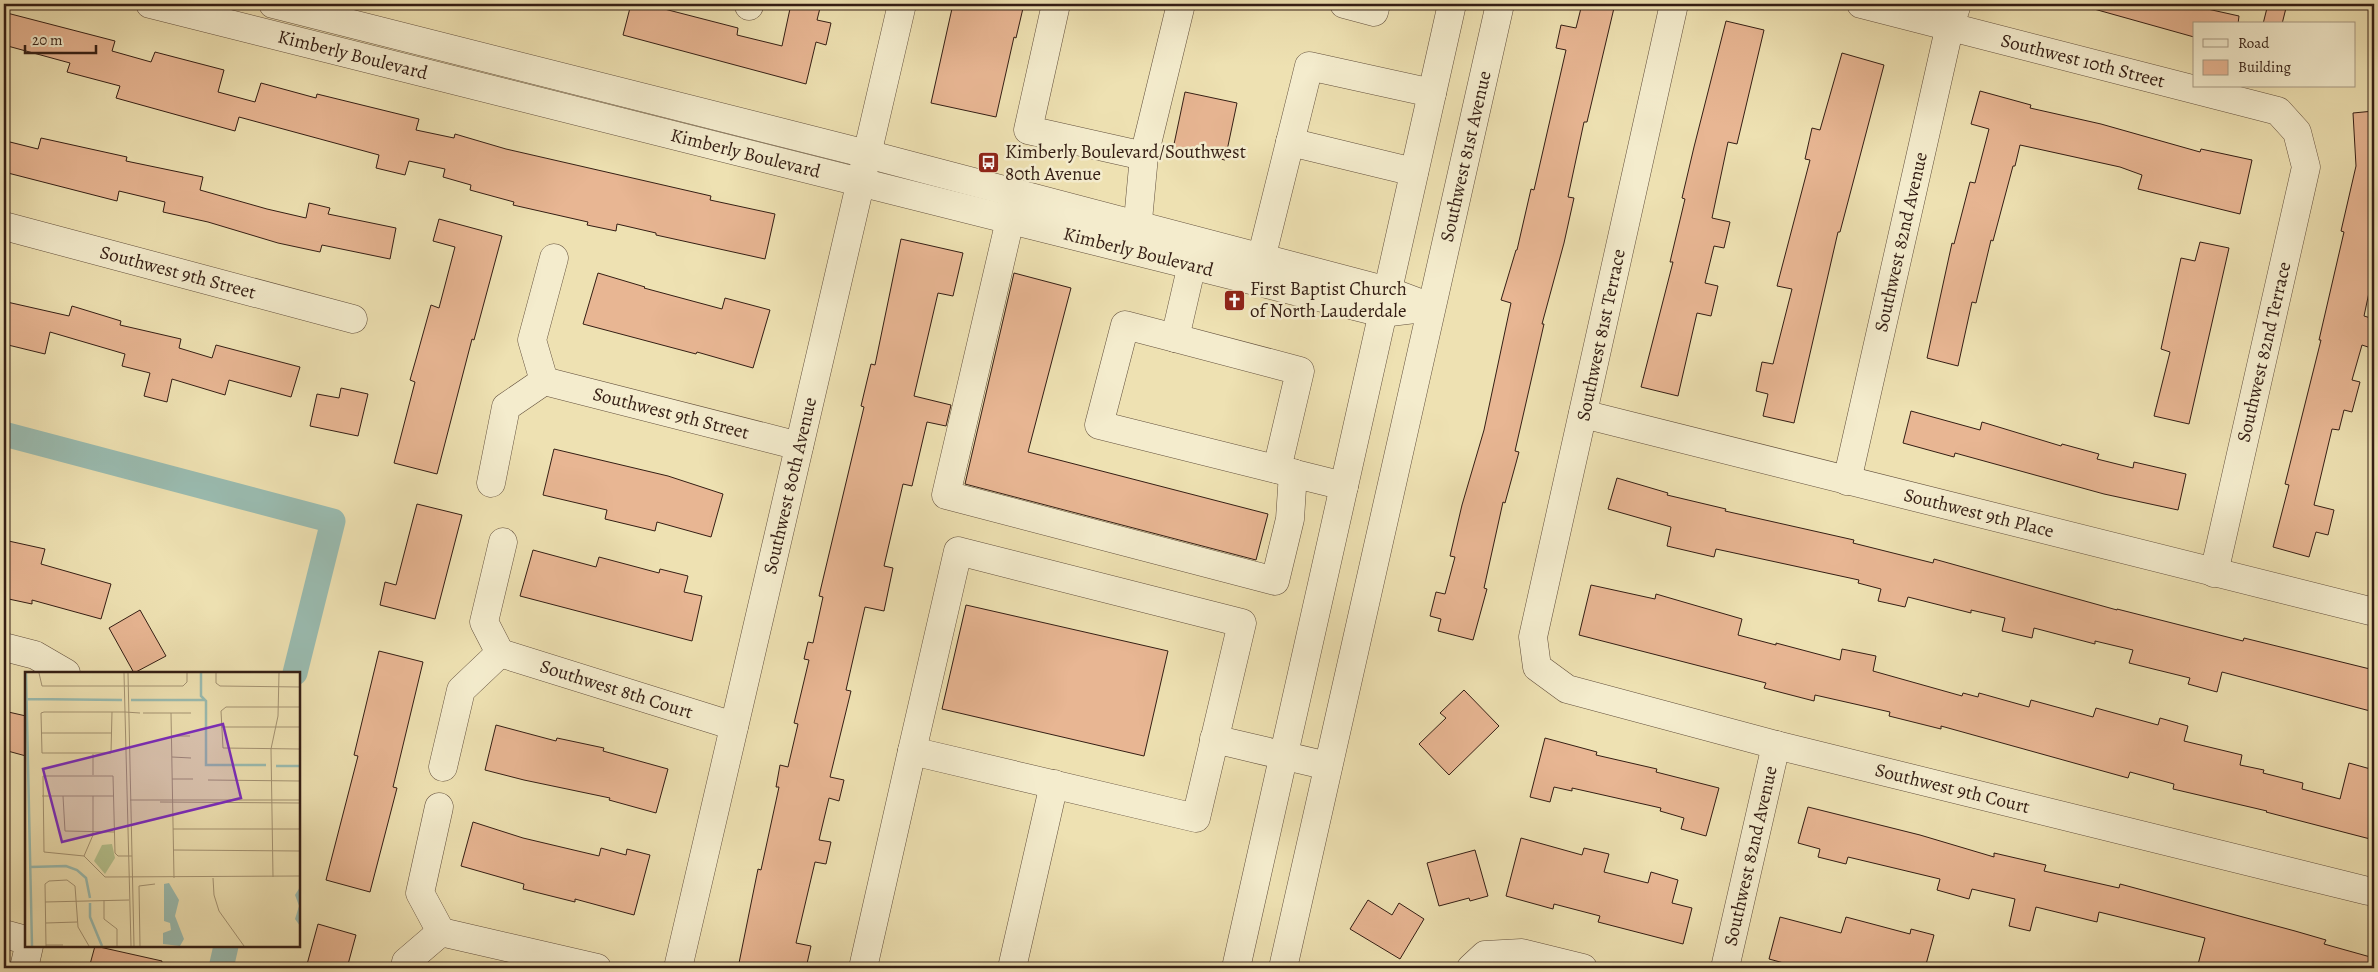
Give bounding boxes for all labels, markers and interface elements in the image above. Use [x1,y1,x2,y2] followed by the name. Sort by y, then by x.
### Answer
[25,22,96,54] scale bar
[2193,22,2356,88] legend
[275,24,431,86] street label: Kimberly Boulevard
[1998,27,2168,94] street label: Southwest 10th Street
[32,30,63,50] text: 20 m
[2238,33,2270,53] text: Road
[2238,57,2291,77] text: Building
[1434,68,1498,244] street label: Southwest 81st Avenue
[668,122,824,185] street label: Kimberly Boulevard
[1005,139,1246,187] place label: Kimberly Boulevard/Southwest 80th Avenue
[1868,149,1934,335] street label: Southwest 82nd Avenue
[977,151,1001,175] bus stop icon: Kimberly Boulevard/Southwest 80th Avenue
[1061,221,1217,283] street label: Kimberly Boulevard
[97,239,259,306] street label: Southwest 9th Street
[1570,247,1632,423] street label: Southwest 81st Terrace
[2231,259,2297,445] street label: Southwest 82nd Terrace
[1250,276,1407,324] place label: First Baptist Church of North Lauderdale
[1222,288,1246,312] church icon: First Baptist Church of North Lauderdale
[590,381,752,446] street label: Southwest 9th Street
[757,395,823,577] street label: Southwest 80th Avenue
[1901,482,2057,544] street label: Southwest 9th Place
[537,653,696,725] street label: Southwest 8th Court
[25,672,300,947] inset map
[1872,757,2032,820] street label: Southwest 9th Court
[1717,763,1784,949] street label: Southwest 82nd Avenue

